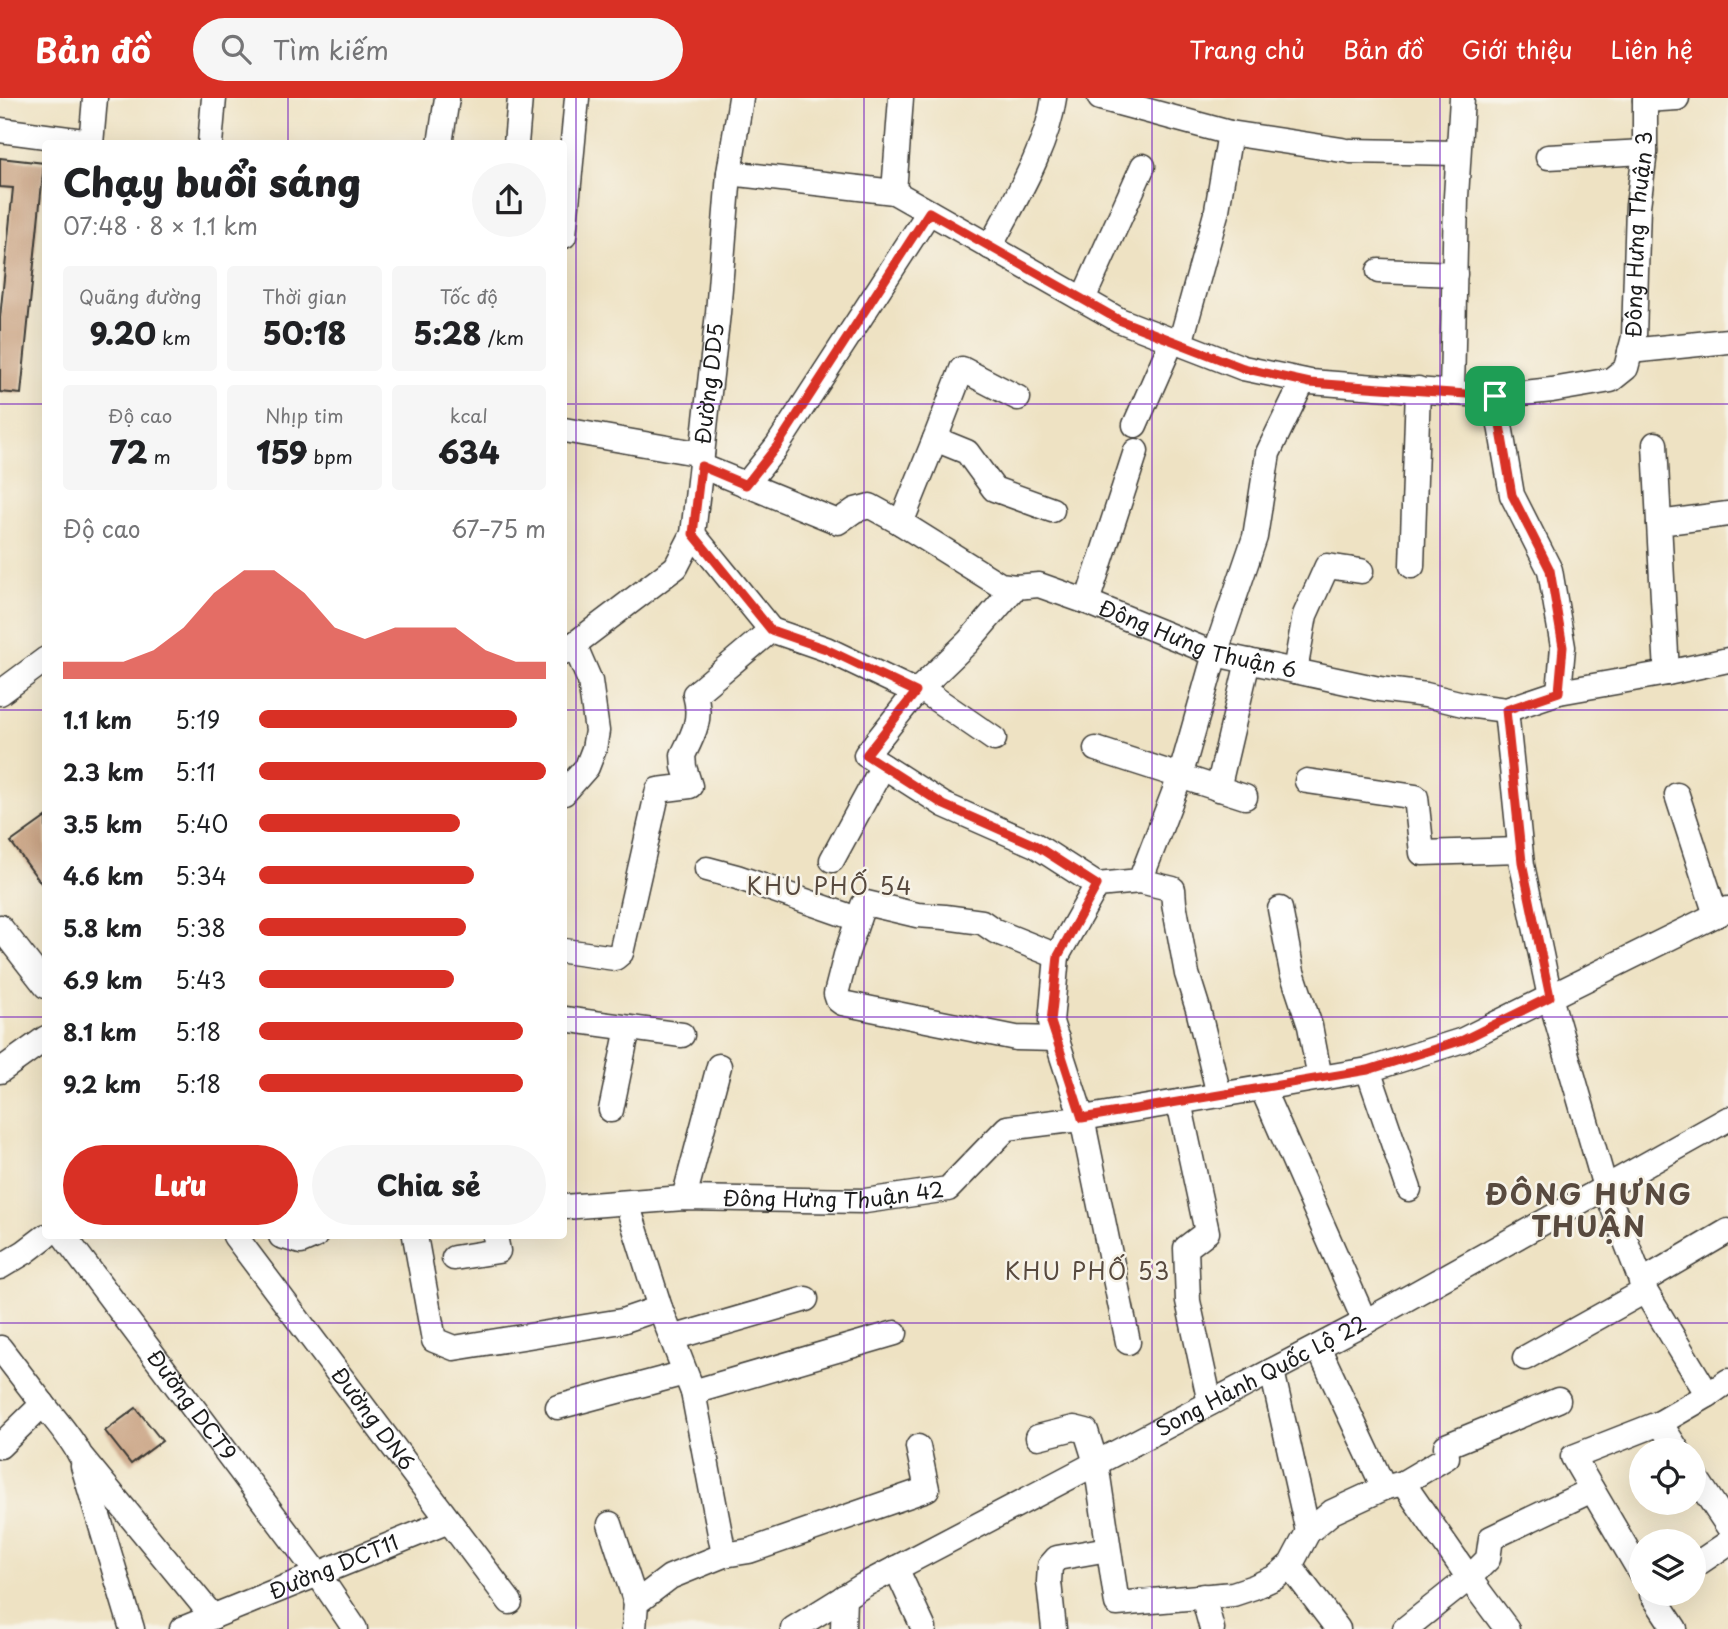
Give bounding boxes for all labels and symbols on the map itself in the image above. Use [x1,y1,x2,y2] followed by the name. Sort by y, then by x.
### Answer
[1616,131,1659,338] street label: Đông Hưng Thuận 3
[685,321,731,446] street label: Đường DD5
[1465,366,1525,426] pin
[1094,590,1300,685] street label: Đông Hưng Thuận 6
[747,868,914,903] district label: KHU PHỐ 54
[723,1172,946,1215] street label: Đông Hưng Thuận 42
[1485,1172,1693,1247] district label: ĐÔNG HƯNG THUẬN
[1005,1253,1171,1288] district label: KHU PHỐ 53
[1149,1306,1371,1443] street label: Song Hành Quốc Lộ 22
[141,1342,245,1467] street label: Đường DCT9
[325,1359,424,1476] street label: Đường DN6
[264,1525,403,1606] street label: Đường DCT11

